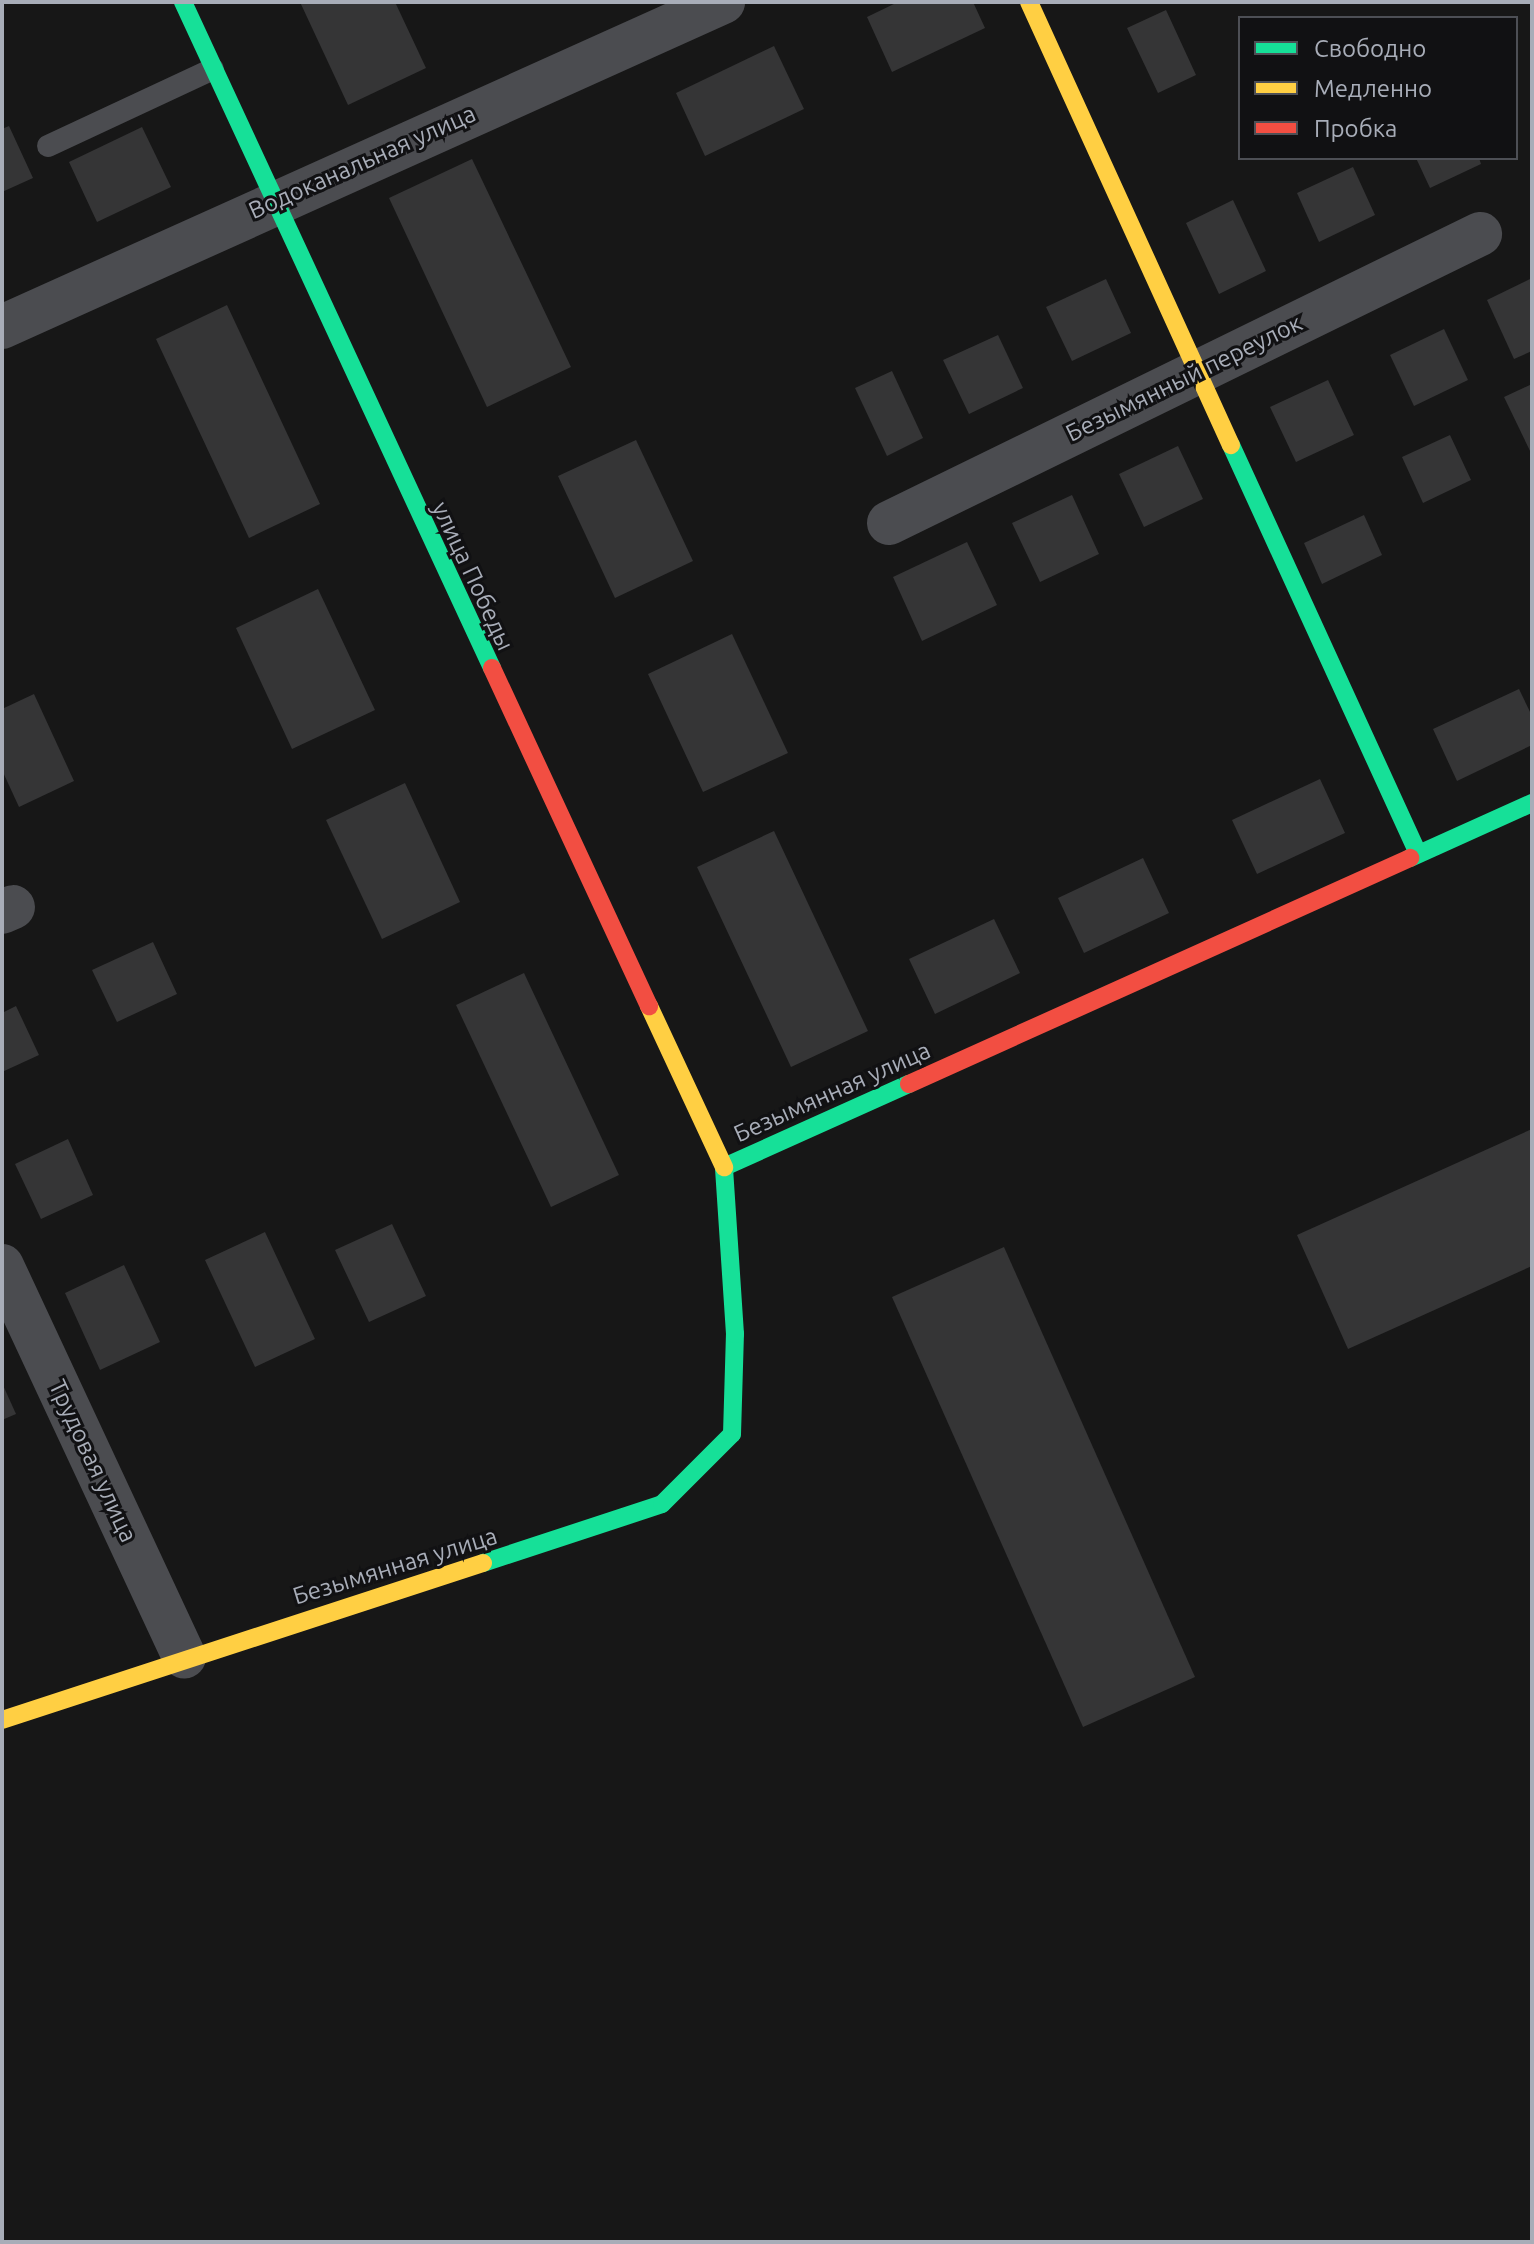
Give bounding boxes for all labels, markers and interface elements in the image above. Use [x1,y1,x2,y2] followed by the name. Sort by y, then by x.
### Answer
[1238,16,1518,160] legend
[1314,35,1426,62] text: Свободно
[1314,75,1432,102] text: Медленно
[244,99,480,225] street label: Водоканальная улица
[1314,115,1397,142] text: Пробка
[1061,308,1307,448] street label: Безымянный переулок
[426,497,520,655] street label: улица Победы
[729,1036,935,1148] street label: Безымянная улица
[43,1375,143,1547] street label: Трудовая улица
[289,1521,501,1611] street label: Безымянная улица

